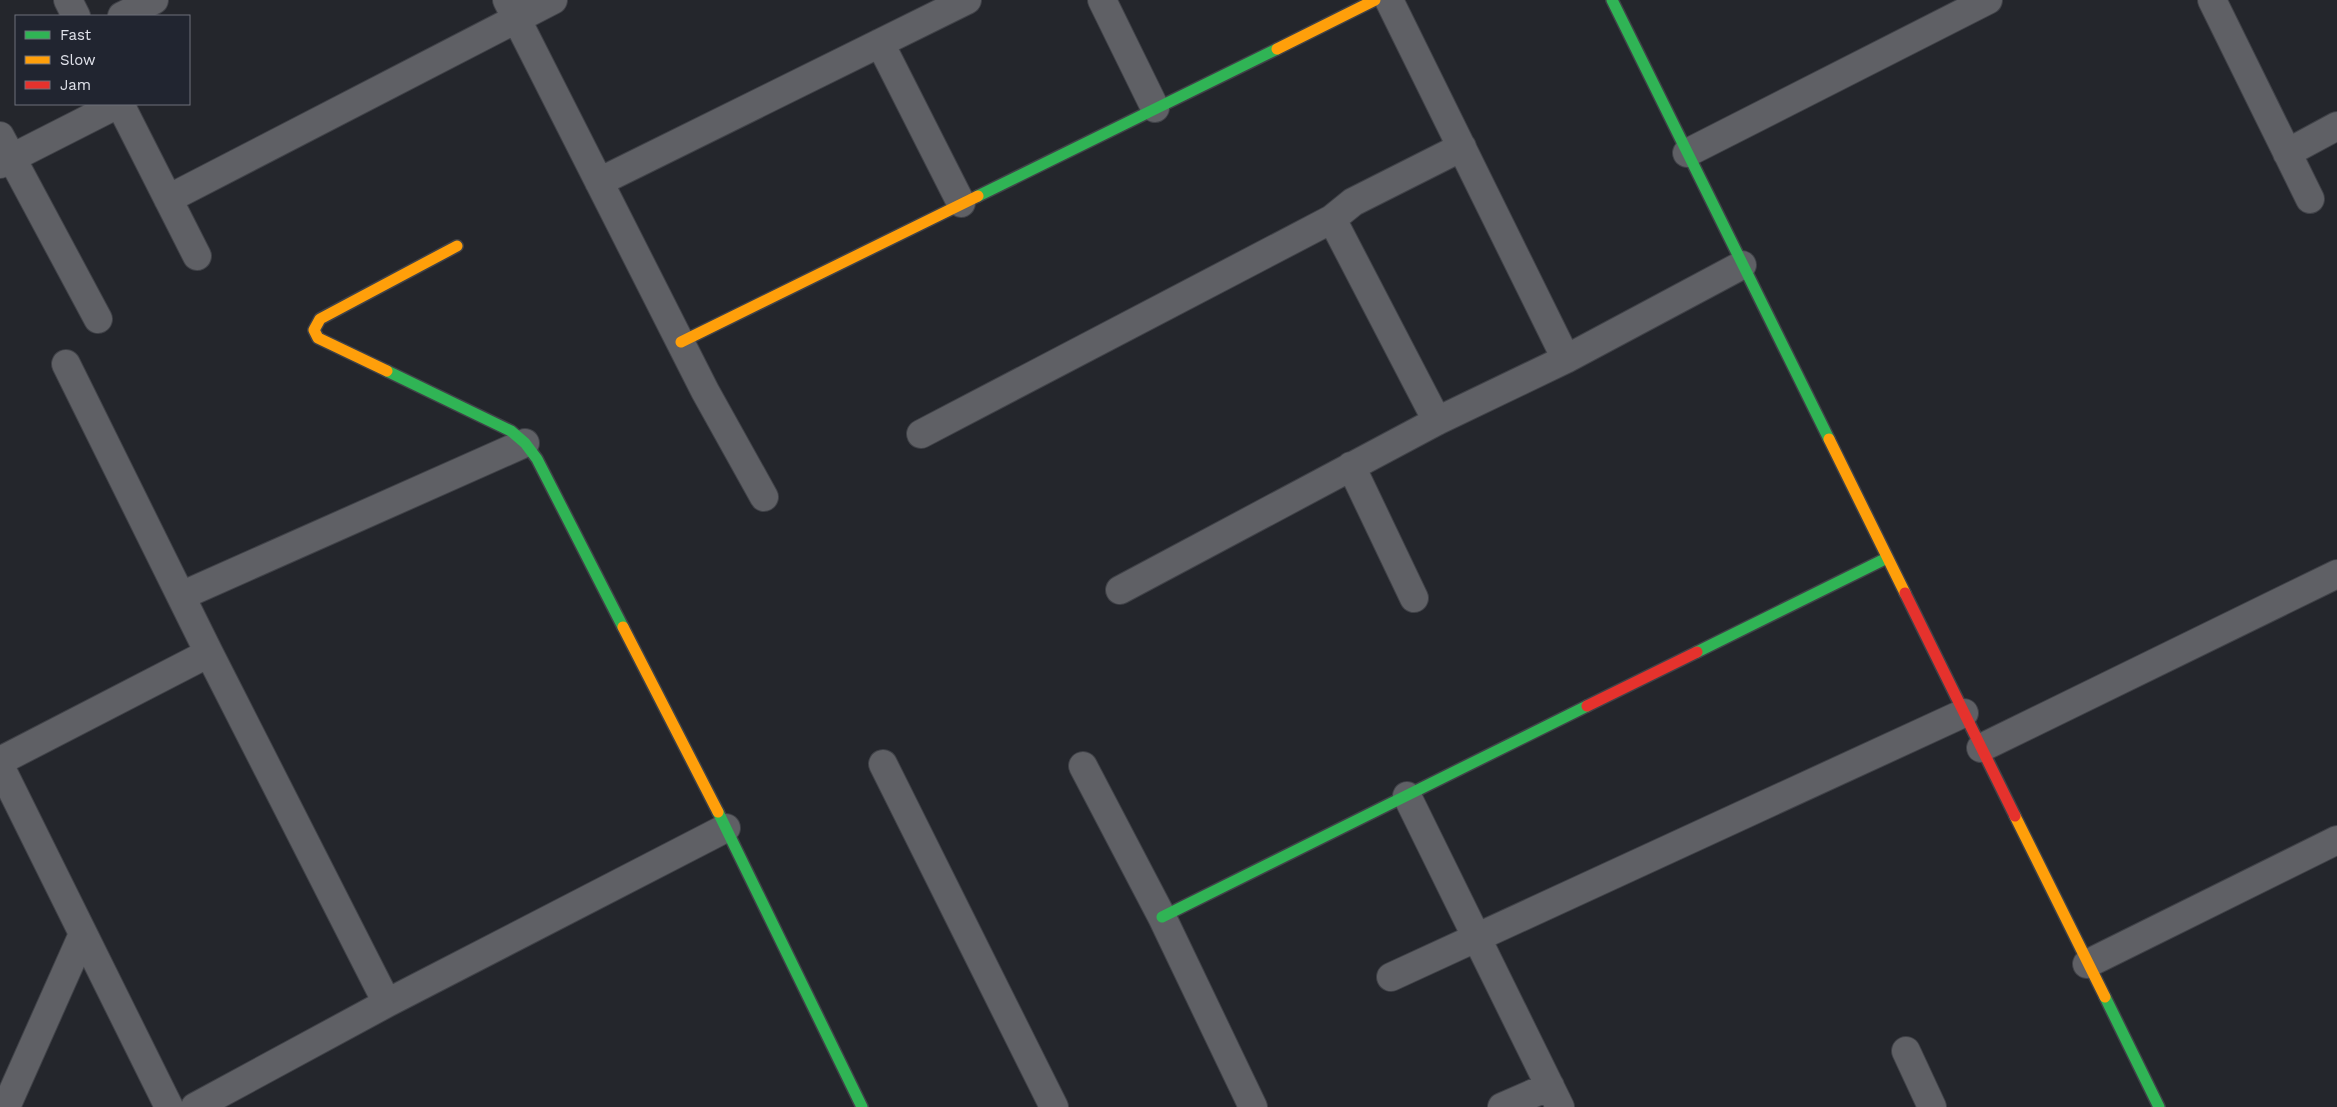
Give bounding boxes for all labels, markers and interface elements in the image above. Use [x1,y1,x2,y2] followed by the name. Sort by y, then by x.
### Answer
[15,15,190,105] legend
[60,26,92,44] text: Fast
[60,51,96,69] text: Slow
[60,76,91,94] text: Jam

